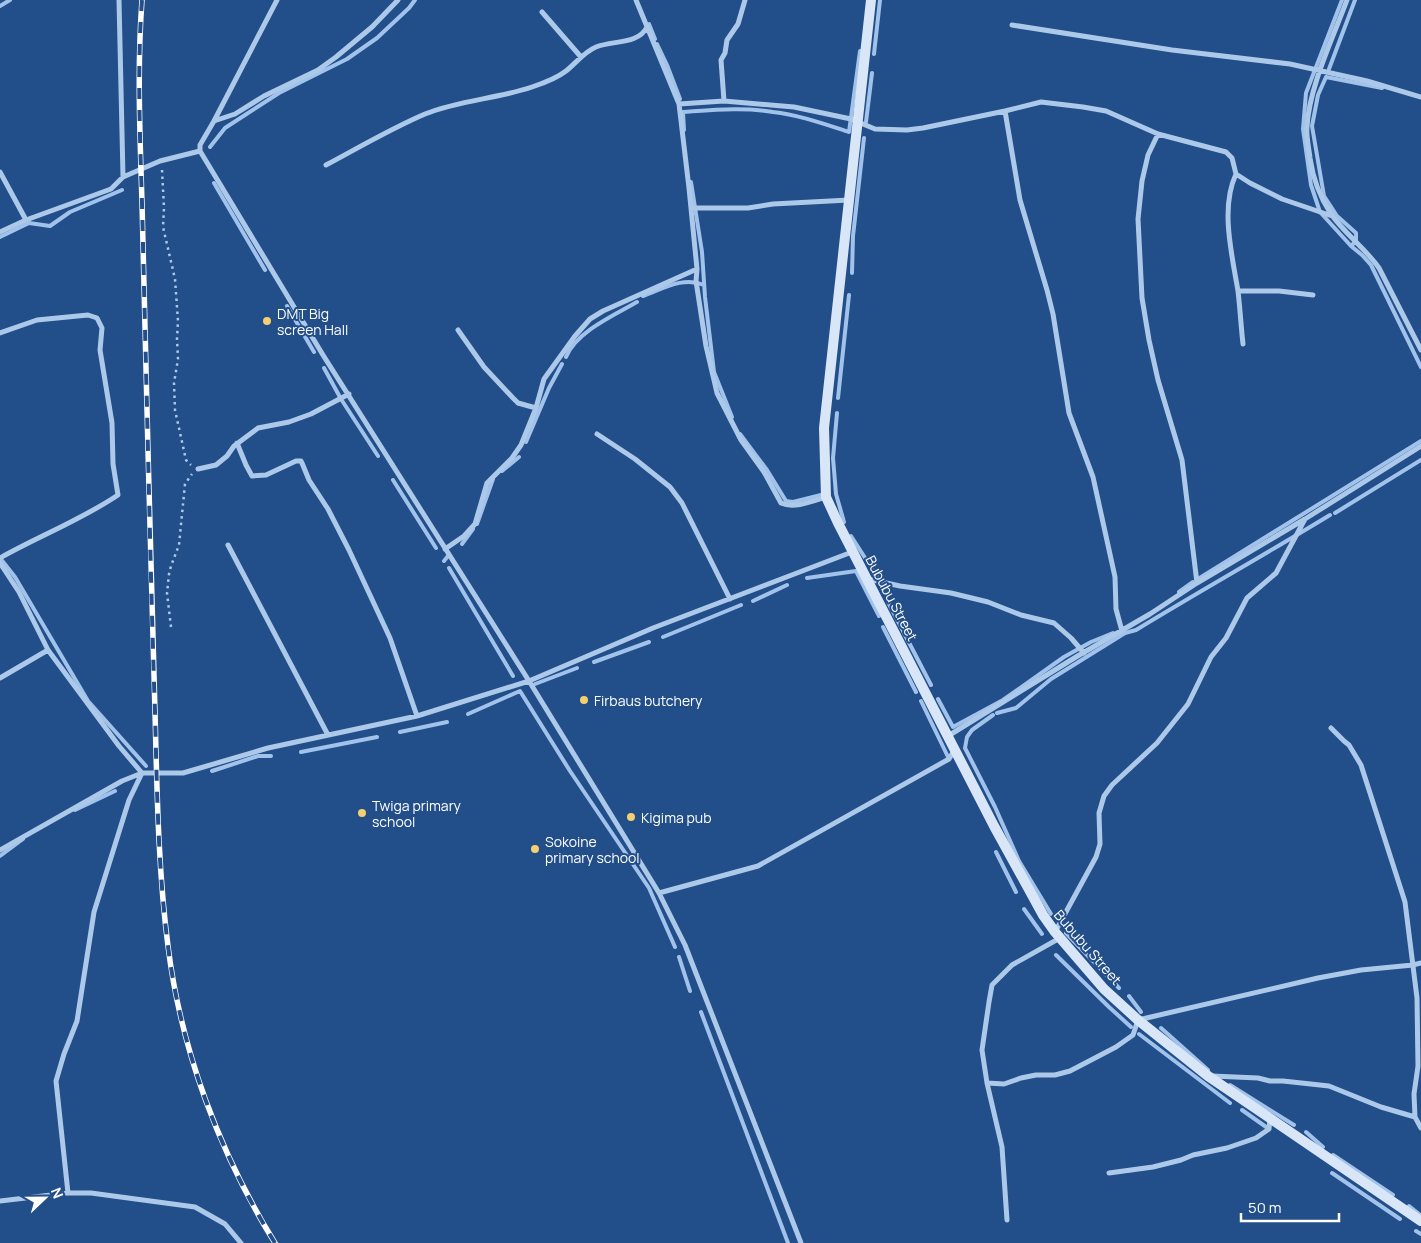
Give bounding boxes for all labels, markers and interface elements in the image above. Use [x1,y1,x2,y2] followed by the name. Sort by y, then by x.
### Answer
[277,304,348,339] place label: DMT Big screen Hall
[261,315,273,327] marker: DMT Big screen Hall
[862,552,923,644] street label: Bububu Street
[594,691,703,710] place label: Firbaus butchery
[578,694,590,706] marker: Firbaus butchery
[372,796,462,831] place label: Twiga primary school
[356,807,368,819] marker: Twiga primary school
[641,808,711,827] place label: Kigima pub
[625,811,637,823] marker: Kigima pub
[545,832,640,867] place label: Sokoine primary school
[529,843,541,855] marker: Sokoine primary school
[1050,905,1126,989] street label: Bububu Street
[20,1173,70,1223] north arrow
[47,1185,68,1201] text: N
[1241,1190,1338,1222] scale bar
[1248,1197,1282,1218] text: 50 m

